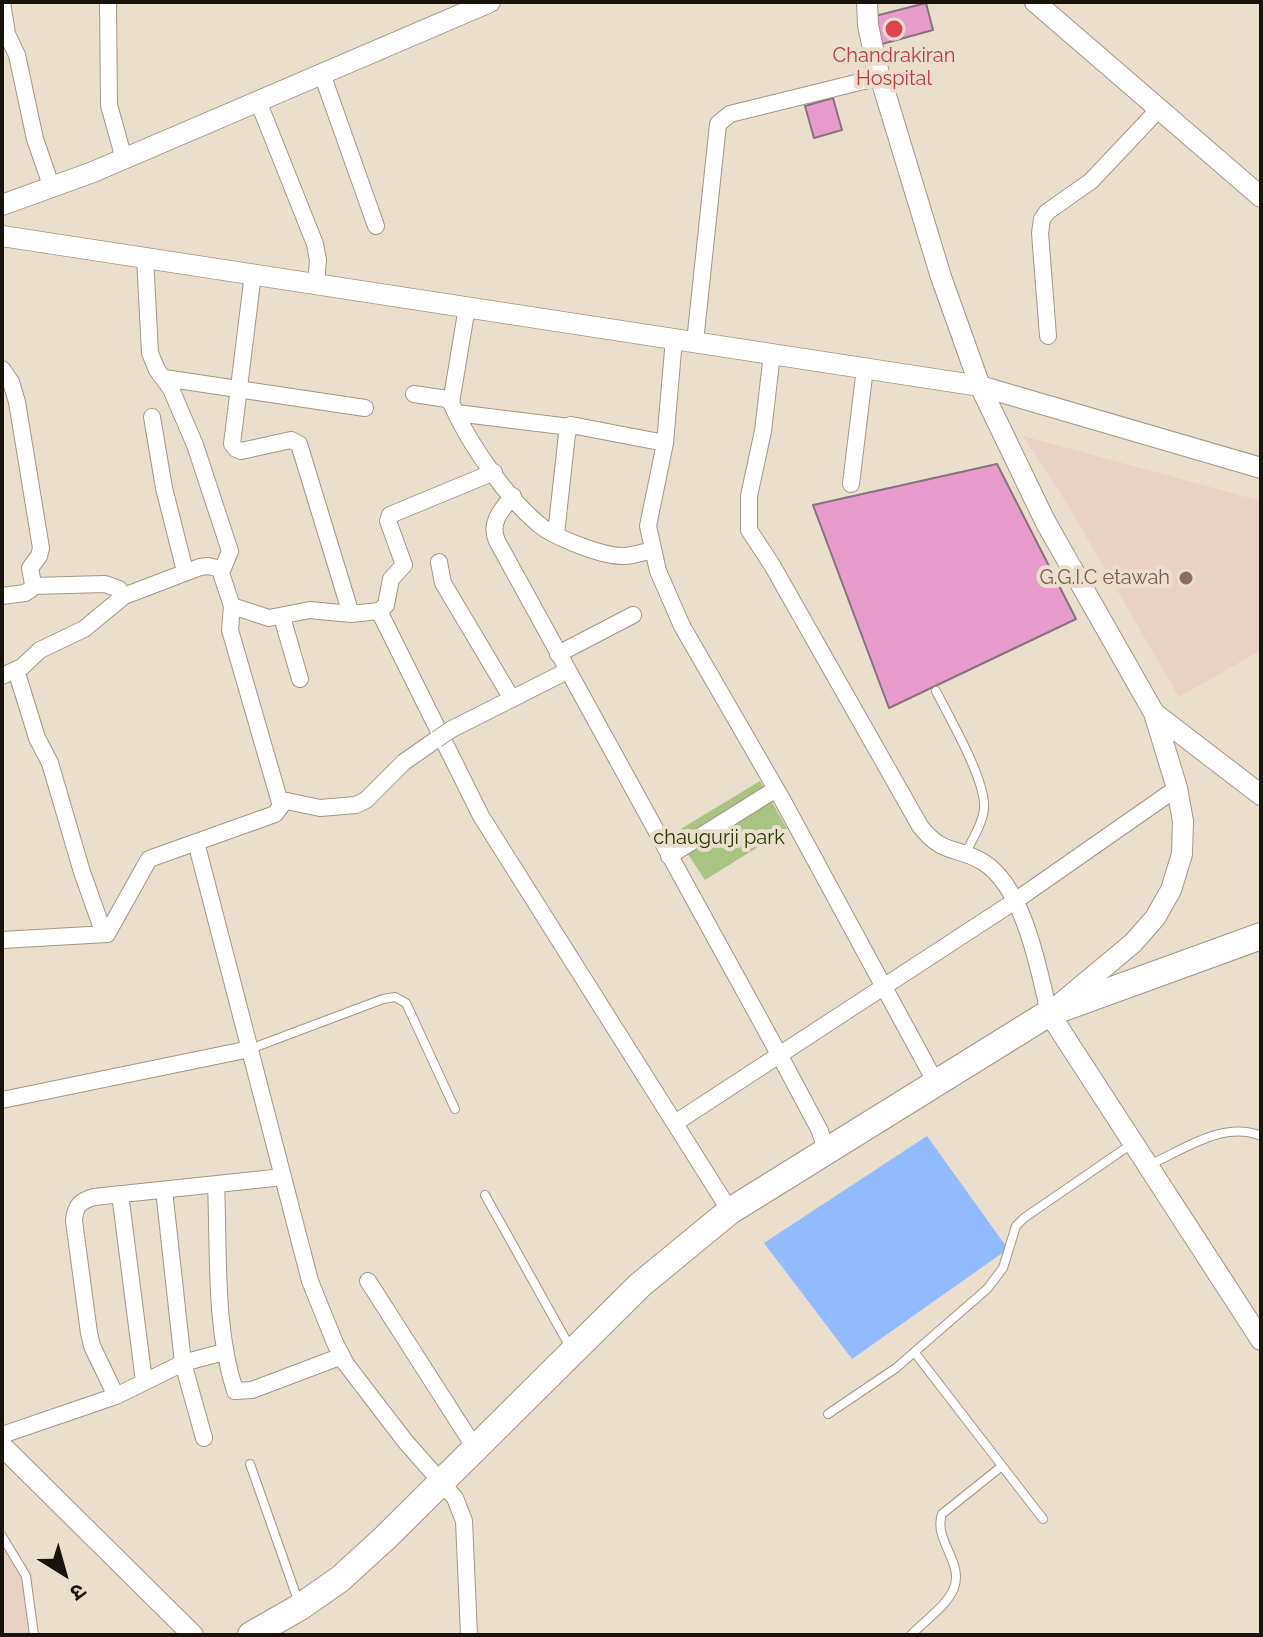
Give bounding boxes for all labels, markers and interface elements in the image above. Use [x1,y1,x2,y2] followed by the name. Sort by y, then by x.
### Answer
[883,18,905,40] marker: Chandrakiran Hospital
[833,44,955,91] place label: Chandrakiran Hospital
[1039,566,1170,590] place label: G.G.I.C etawah
[1177,569,1195,587] marker: G.G.I.C etawah
[653,826,785,850] park label: chaugurji park
[24,1533,104,1613] north arrow
[65,1578,91,1606] text: उ

